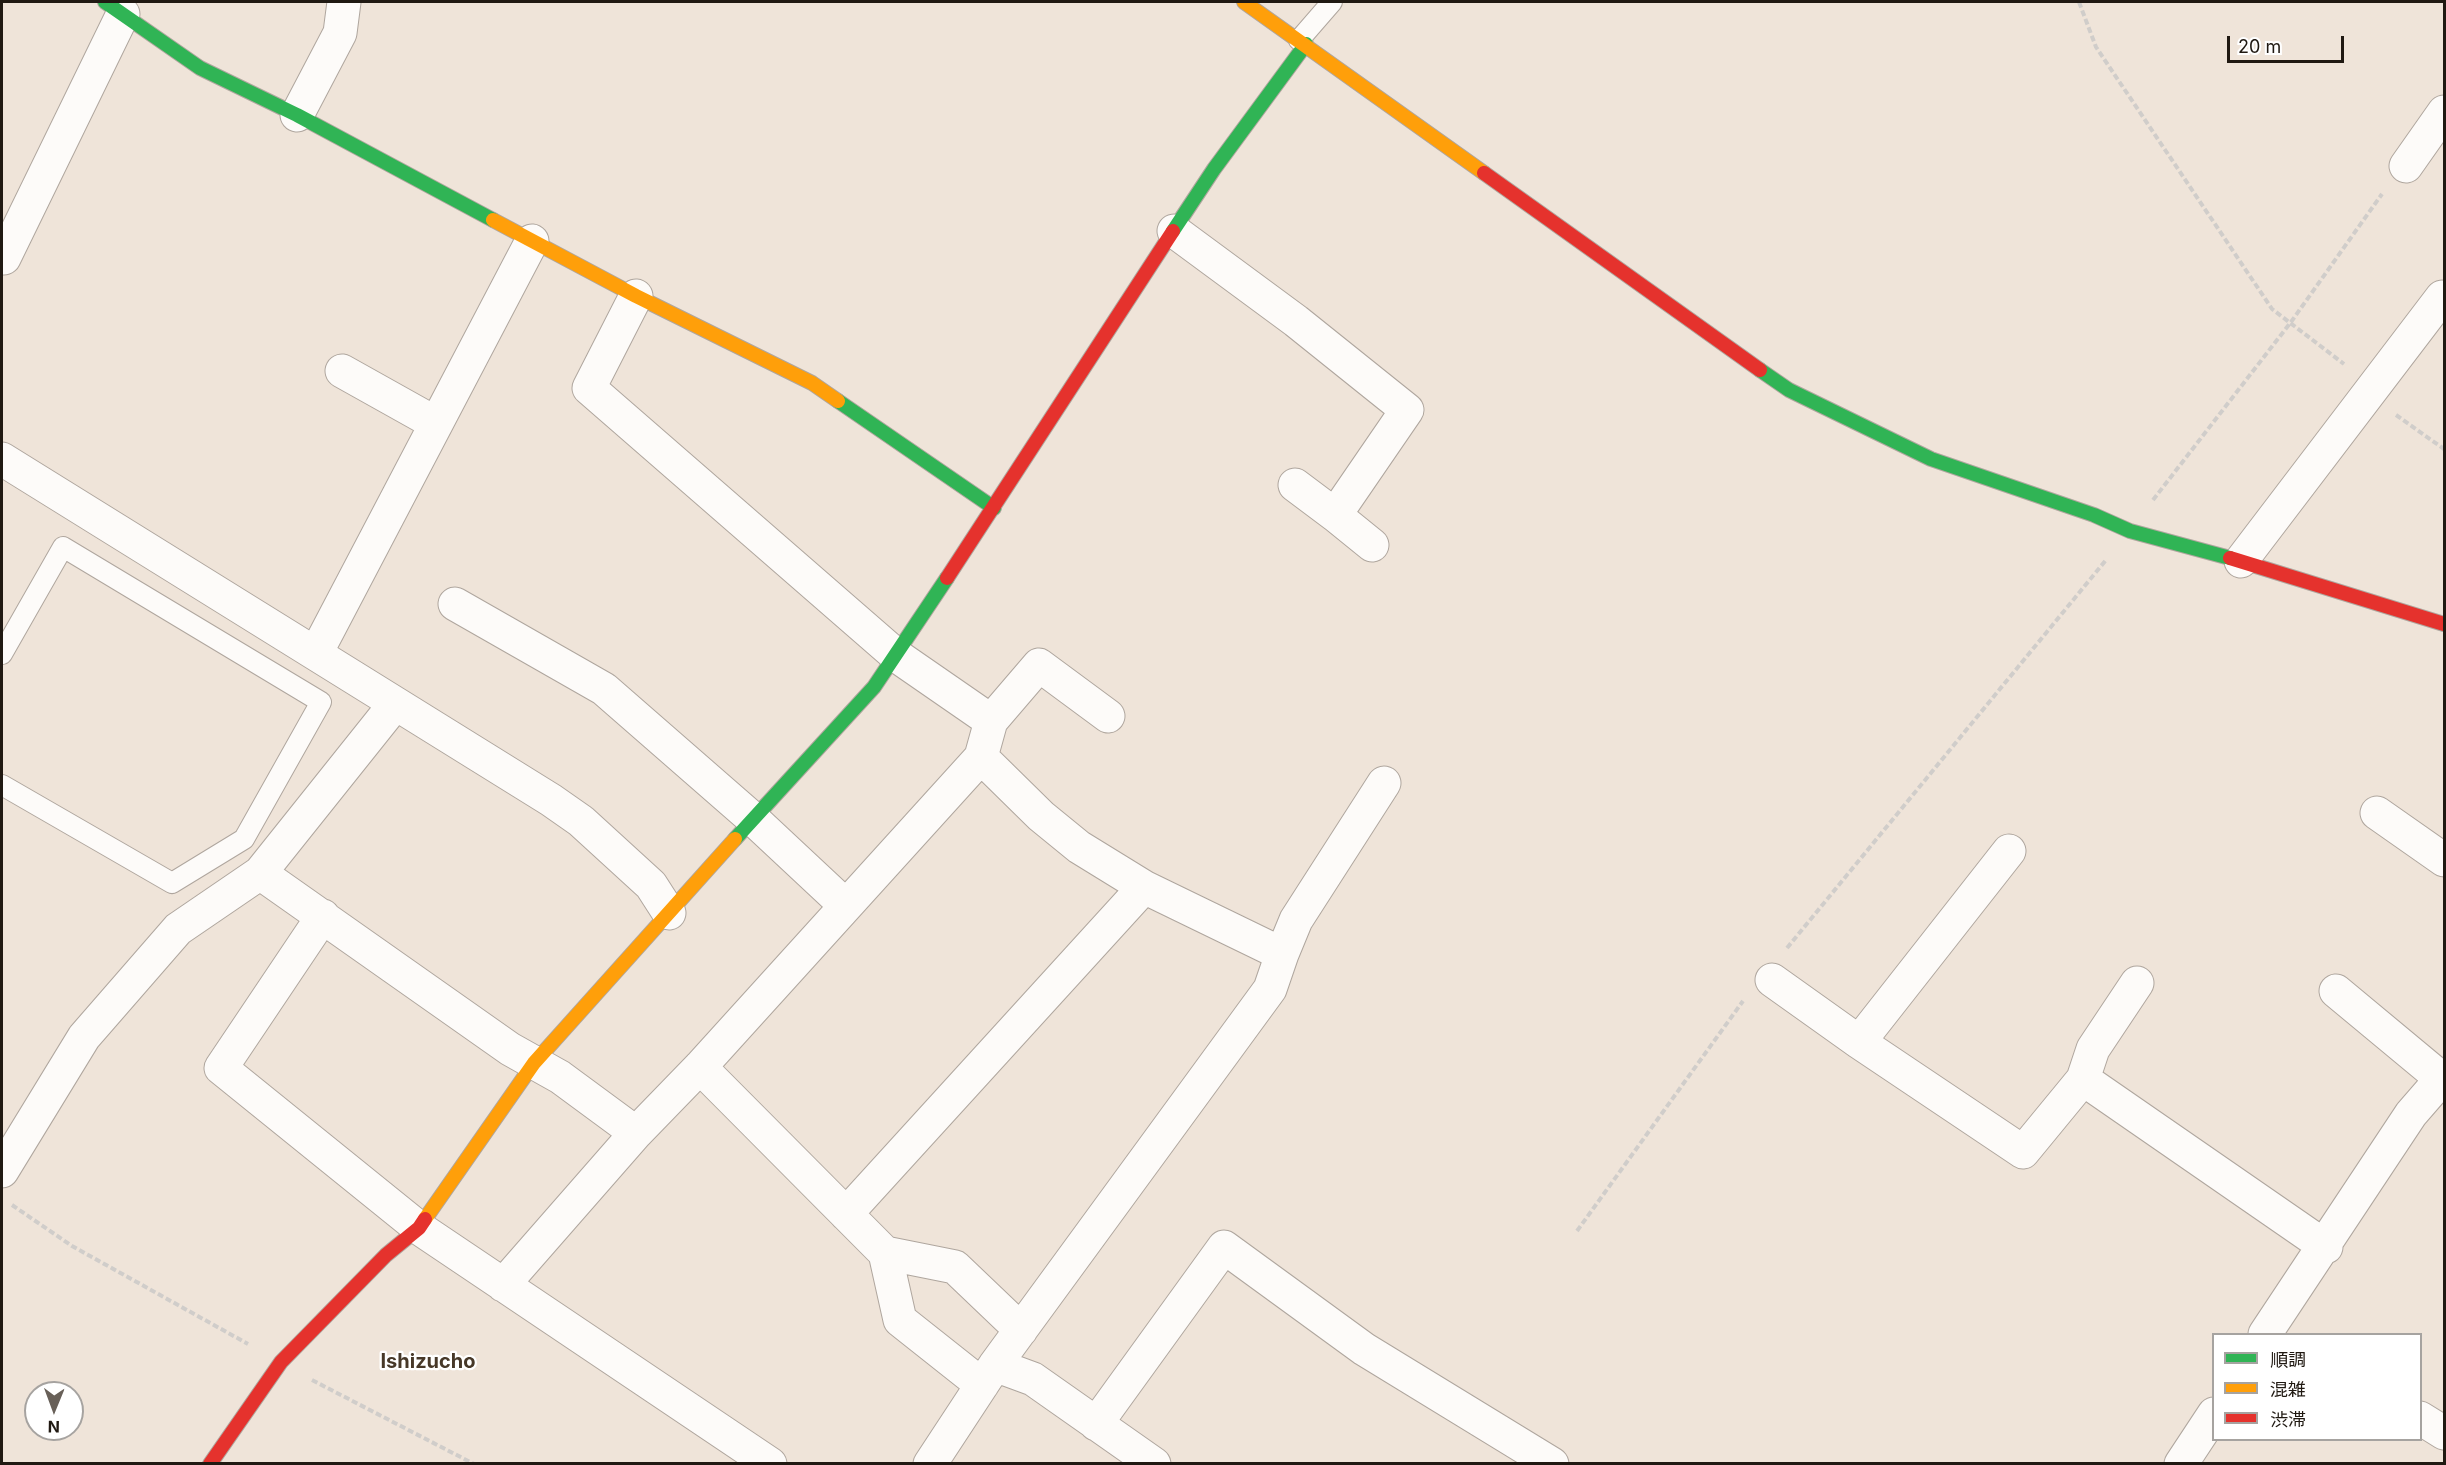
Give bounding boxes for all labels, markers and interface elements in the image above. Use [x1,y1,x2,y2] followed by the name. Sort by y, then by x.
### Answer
[2230,24,2347,62] scale bar
[2238,36,2281,57] text: 20 m
[2212,1333,2422,1441] legend
[2270,1349,2306,1370] text: 順調
[380,1350,476,1374] district label: Ishizucho
[2270,1379,2306,1400] text: 混雑
[24,1381,84,1441] north arrow
[2270,1409,2306,1430] text: 渋滞
[47,1417,60,1437] text: N

